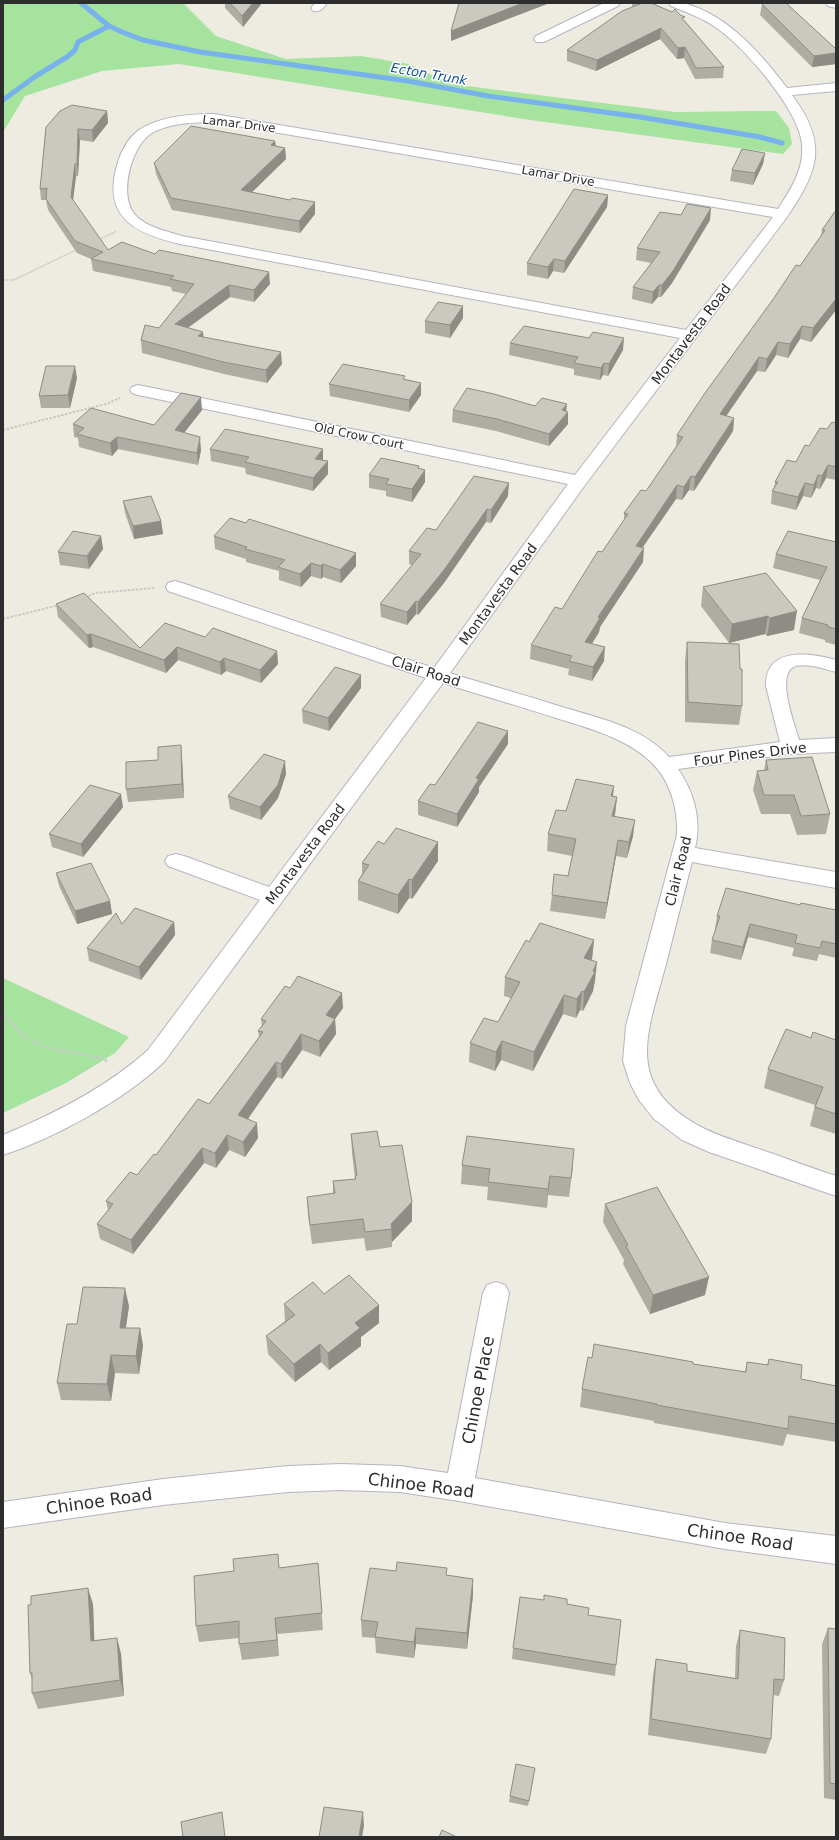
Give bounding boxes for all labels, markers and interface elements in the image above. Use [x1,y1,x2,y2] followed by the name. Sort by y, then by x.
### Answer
[390,60,469,88] water label: Ecton Trunk
[202,113,276,135] street label: Lamar Drive
[520,163,596,189] street label: Lamar Drive
[648,281,734,387] street label: Montavesta Road
[313,420,405,452] street label: Old Crow Court
[456,540,540,648] street label: Montavesta Road
[390,652,462,690] street label: Clair Road
[693,739,807,769] street label: Four Pines Drive
[262,801,348,907] street label: Montavesta Road
[662,834,694,908] street label: Clair Road
[458,1334,498,1446] street label: Chinoe Place
[367,1469,475,1501] street label: Chinoe Road
[45,1484,153,1518] street label: Chinoe Road
[686,1520,794,1554] street label: Chinoe Road

